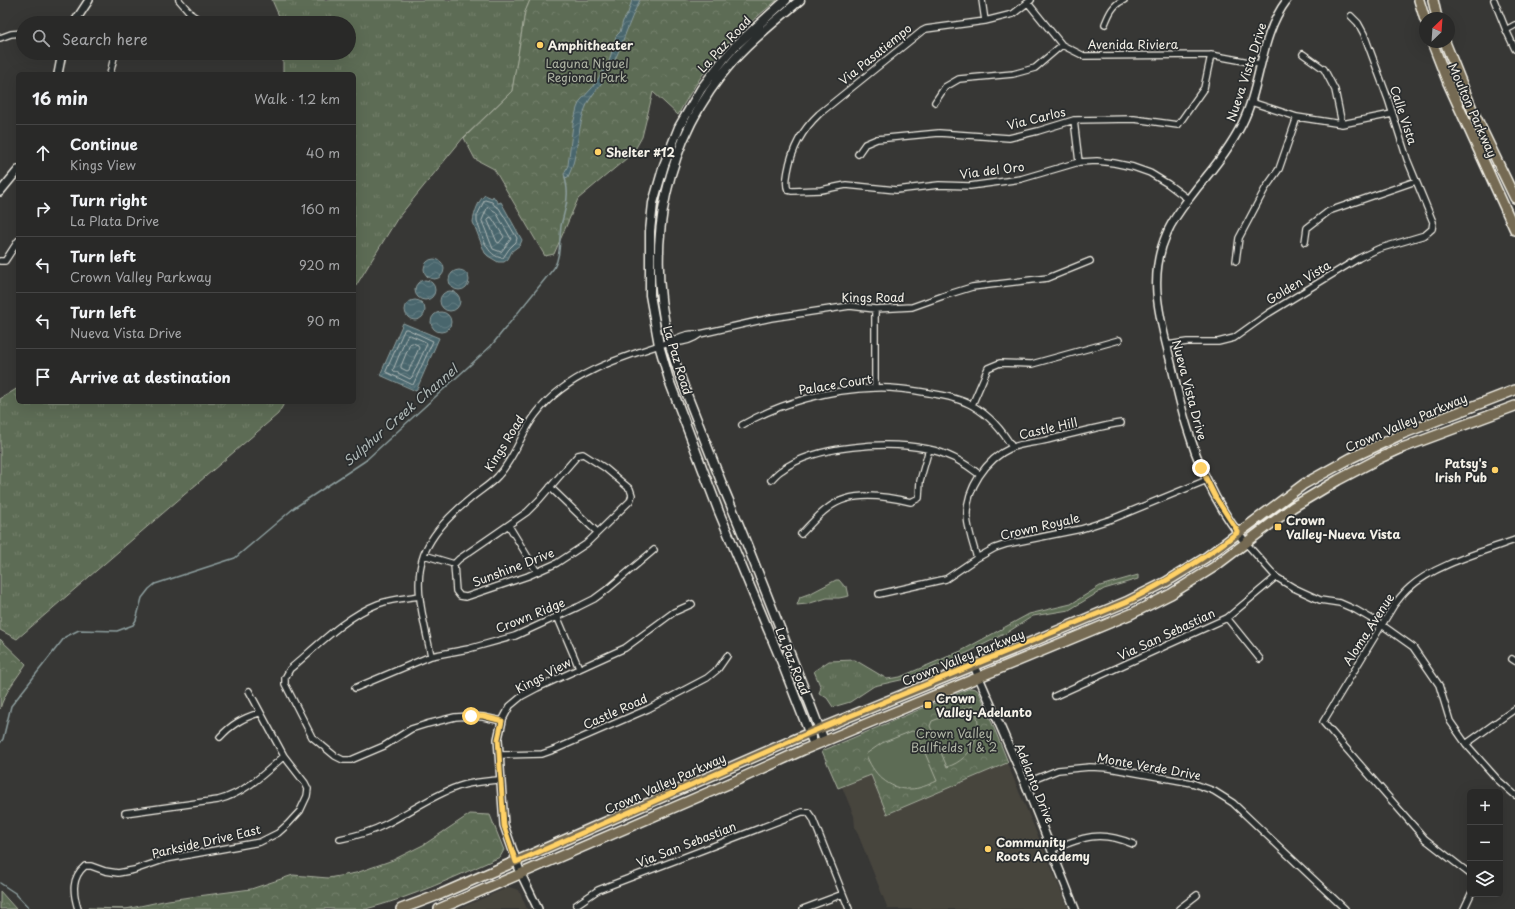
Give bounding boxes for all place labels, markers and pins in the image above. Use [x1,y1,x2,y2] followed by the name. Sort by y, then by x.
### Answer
[548,36,634,54] place label: Amphitheater
[535,40,545,50] marker: Amphitheater
[606,143,676,161] place label: Shelter #12
[593,147,603,157] marker: Shelter #12
[1435,454,1487,486] place label: Patsy's Irish Pub
[1490,465,1500,475] marker: Patsy's Irish Pub
[1286,511,1401,543] place label: Crown Valley-Nueva Vista
[1273,522,1283,532] marker: Crown Valley-Nueva Vista
[936,689,1032,721] place label: Crown Valley-Adelanto
[923,700,933,710] marker: Crown Valley-Adelanto
[996,833,1090,865] place label: Community Roots Academy
[983,844,993,854] marker: Community Roots Academy

